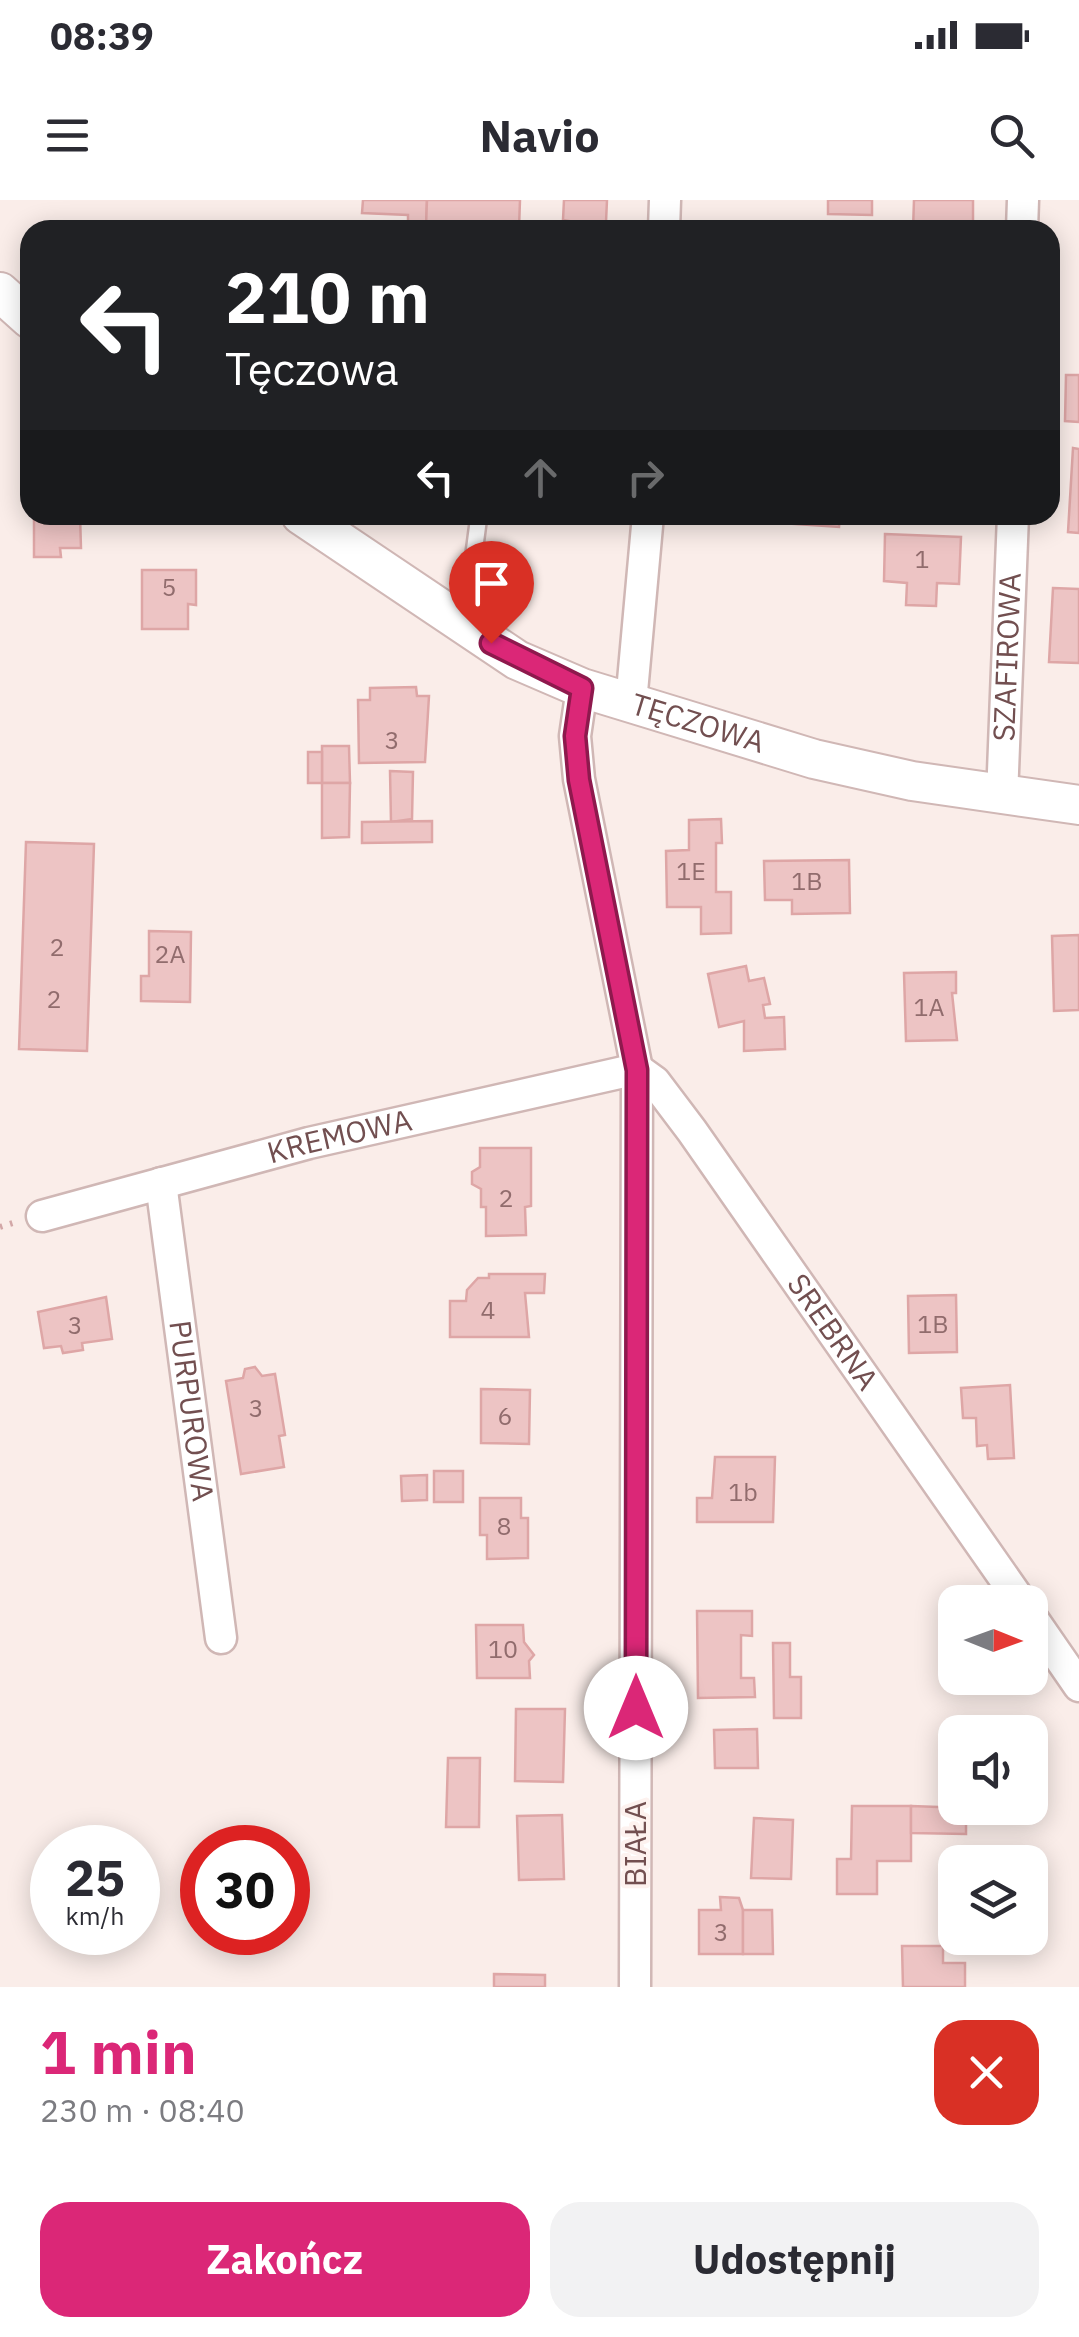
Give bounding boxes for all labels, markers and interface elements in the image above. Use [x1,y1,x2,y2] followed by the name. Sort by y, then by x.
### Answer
[50,11,154,60] text: 08:39
[479,106,600,164] text: Navio
[40,108,95,163] icon: menu
[984,108,1039,163] icon: search
[225,251,430,342] text: 210 m
[60,260,190,390] icon: left
[225,339,399,397] text: Tęczowa
[408,450,463,505] icon: left
[513,450,568,505] icon: ahead
[618,450,673,505] icon: right
[449,541,534,644] pin
[914,542,930,575] house number: 1
[464,556,519,611] icon: arrive
[161,570,177,603] house number: 5
[983,572,1029,742] street label: SZAFIROWA
[627,683,770,761] street label: TĘCZOWA
[384,723,400,756] house number: 3
[676,854,706,887] house number: 1E
[791,864,823,897] house number: 1B
[49,930,65,963] house number: 2
[154,937,186,970] house number: 2A
[46,982,62,1015] house number: 2
[913,990,945,1023] house number: 1A
[263,1099,415,1172] street label: KREMOWA
[498,1181,514,1214] house number: 2
[780,1265,888,1397] street label: SREBRNA
[480,1293,496,1326] house number: 4
[917,1307,949,1340] house number: 1B
[67,1308,83,1341] house number: 3
[161,1318,224,1504] street label: PURPUROWA
[248,1391,264,1424] house number: 3
[497,1399,513,1432] house number: 6
[728,1475,758,1508] house number: 1b
[496,1509,512,1542] house number: 8
[938,1585,1048,1695] north arrow
[938,1585,1048,1955] map controls
[488,1632,518,1665] house number: 10
[584,1656,688,1760] position arrow
[938,1715,1048,1825] button: sound
[615,1801,654,1887] street label: BIAŁA
[180,1825,310,1955] speed limit sign: 30
[65,1845,125,1910] text: 25
[938,1845,1048,1955] button: layers
[66,1899,124,1932] text: km/h
[713,1915,729,1948] house number: 3
[40,2012,197,2091] text: 1 min
[934,2020,1039,2125] button: close
[40,2089,245,2131] text: 230 m · 08:40
[40,2202,530,2317] button: Zakończ
[550,2202,1039,2317] button: Udostępnij

